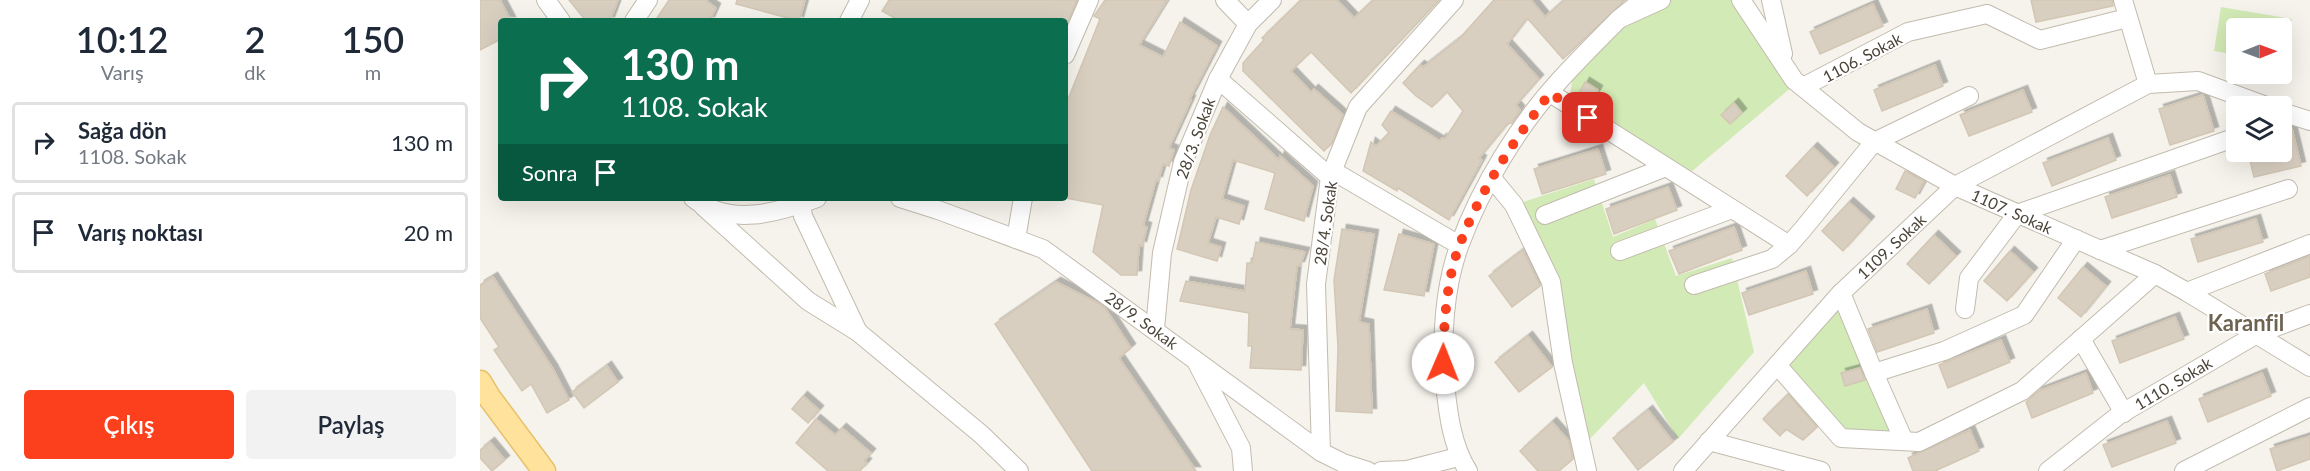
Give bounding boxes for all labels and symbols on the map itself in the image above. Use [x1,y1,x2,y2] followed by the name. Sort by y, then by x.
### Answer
[2226,18,2292,84] north arrow
[1819,28,1906,86] street label: 1106. Sokak
[1562,92,1613,143] pin
[1172,94,1219,181] street label: 28/3. Sokak
[1310,179,1340,266] street label: 28/4. Sokak
[1968,185,2056,238] street label: 1107. Sokak
[1853,209,1930,283] street label: 1109. Sokak
[1102,287,1183,353] street label: 28/9. Sokak
[2208,309,2284,336] district label: Karanfil
[1411,331,1475,395] position arrow
[2131,352,2216,414] street label: 1110. Sokak

